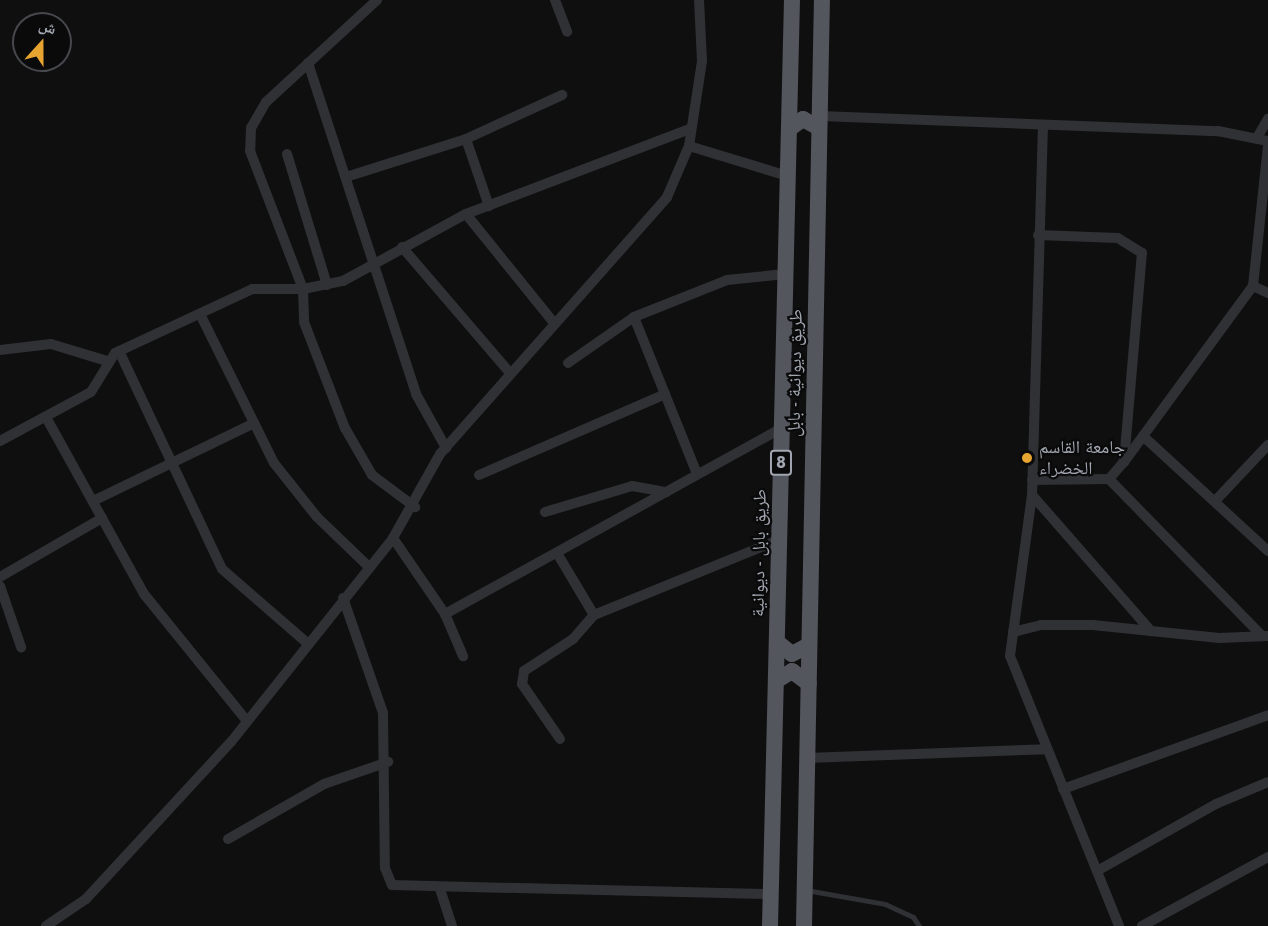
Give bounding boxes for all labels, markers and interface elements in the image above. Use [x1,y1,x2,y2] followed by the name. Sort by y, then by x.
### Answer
[12,12,72,72] north arrow
[36,13,60,40] text: ش
[783,309,807,437] street label: طريق ديوانية - بابل
[1039,437,1125,480] place label: جامعة القاسم الخضراء
[769,450,793,476] road number: 8
[1020,451,1034,465] marker: جامعة القاسم الخضراء
[747,489,771,617] street label: طريق بابل - ديوانية

